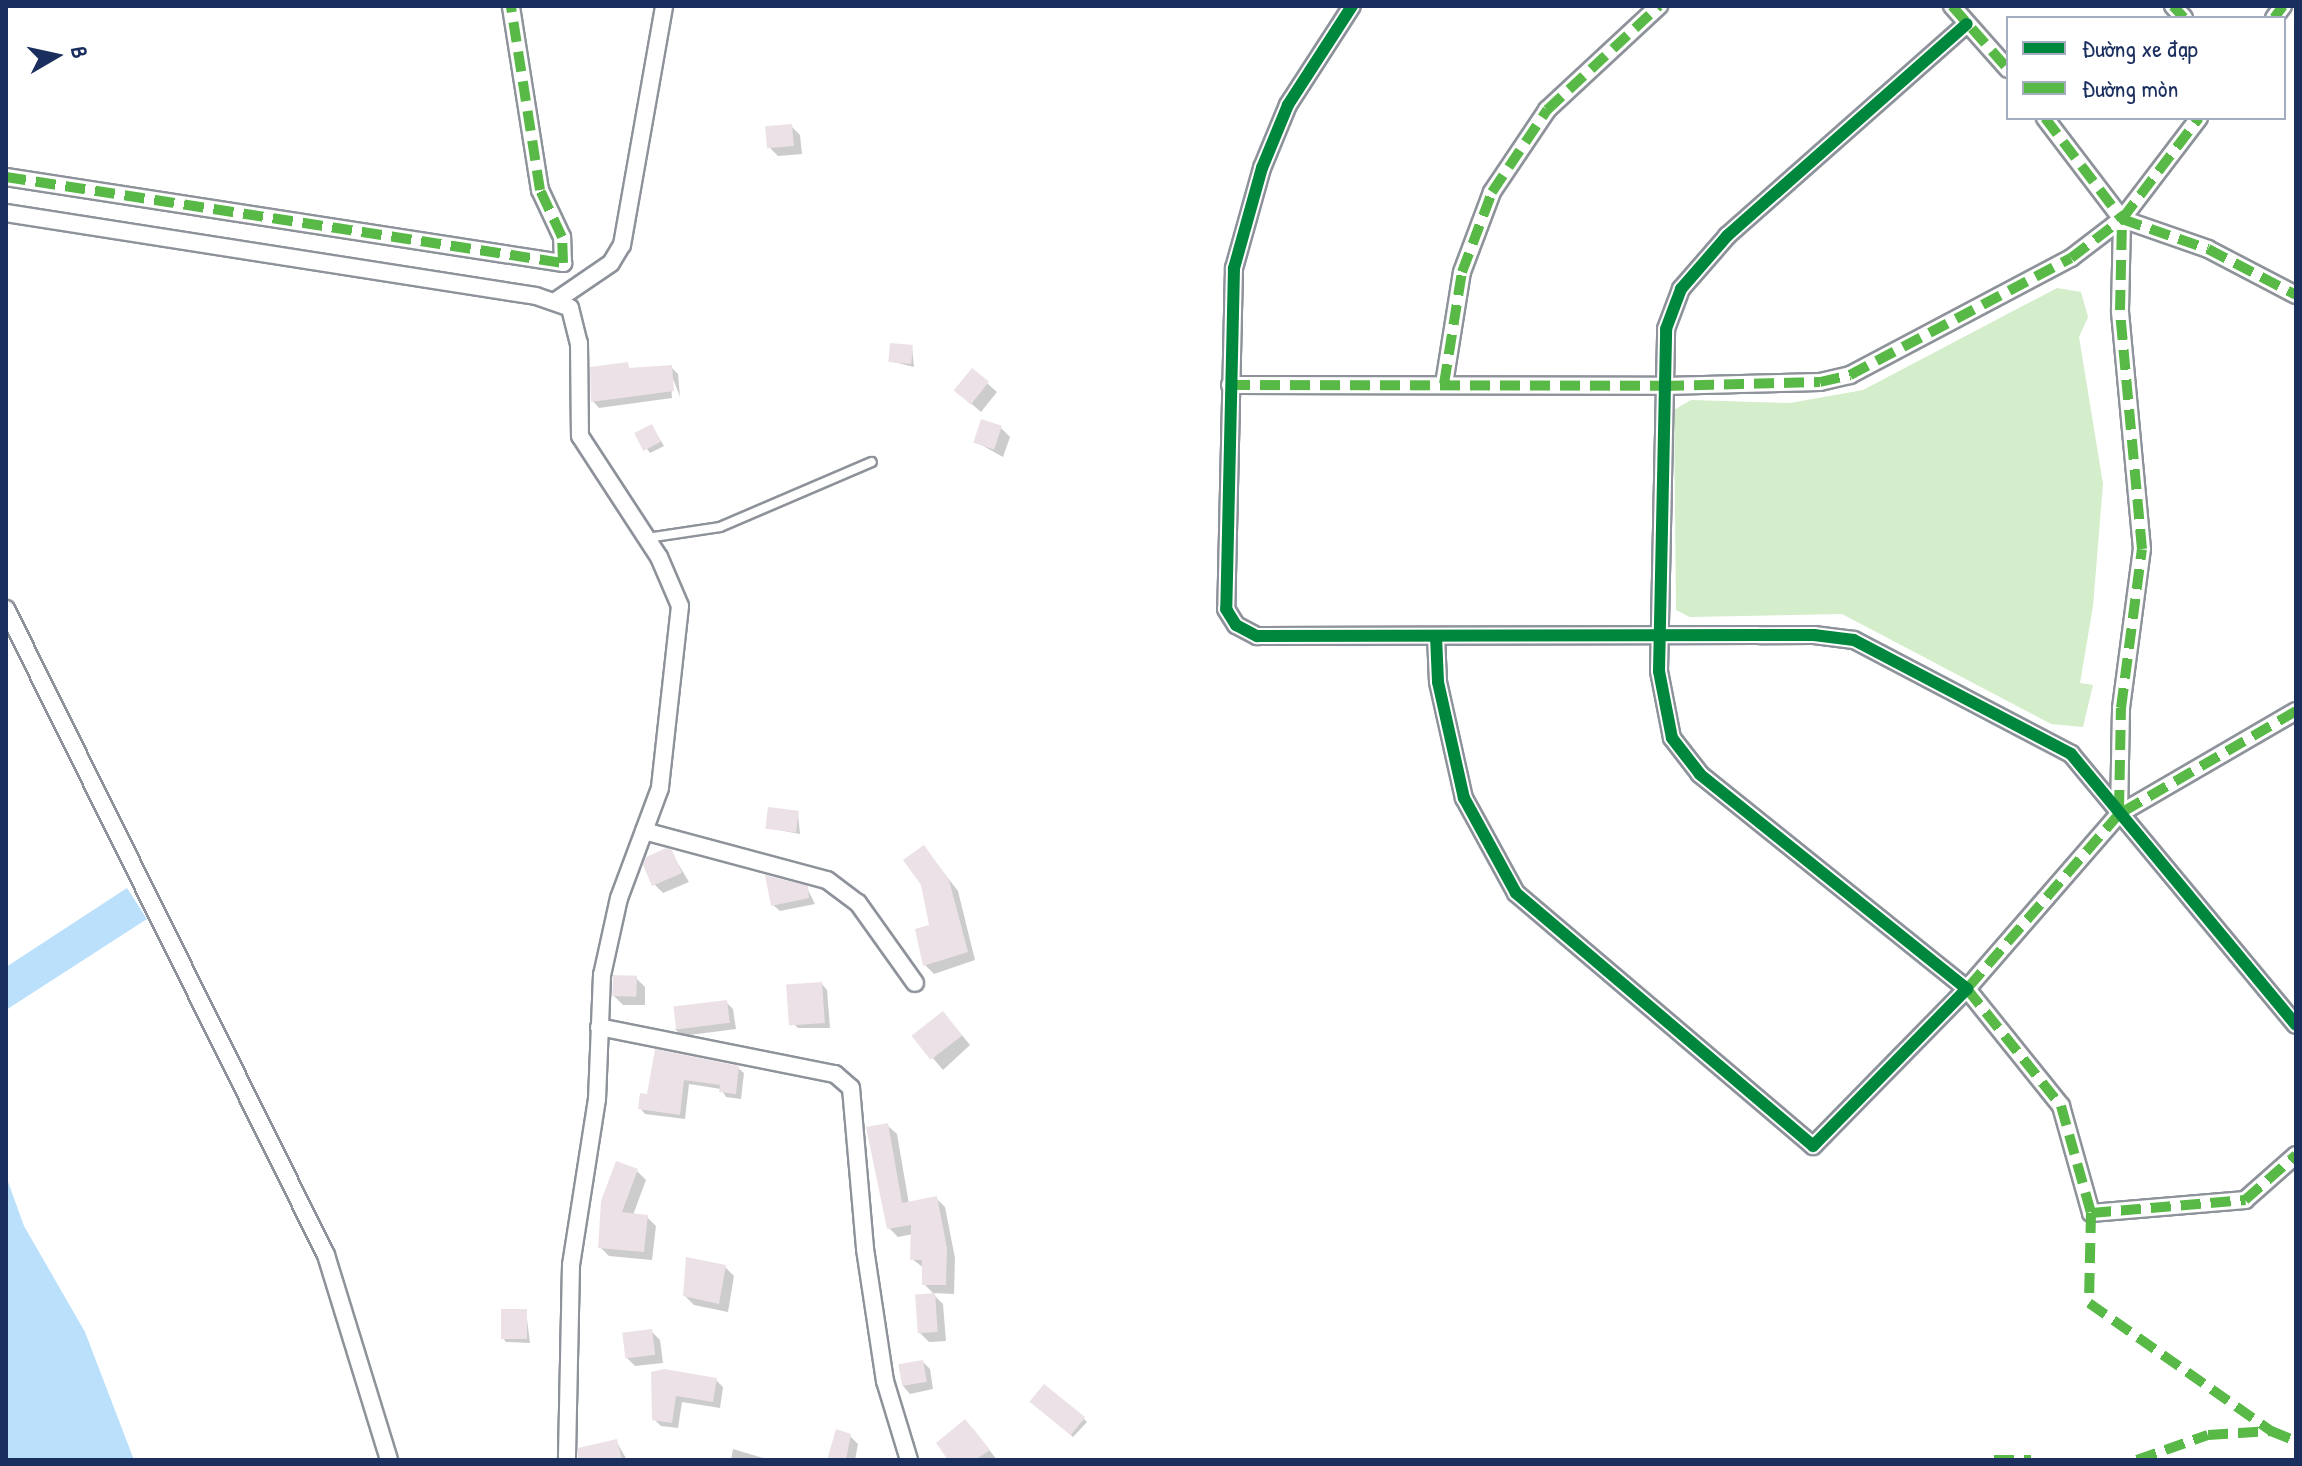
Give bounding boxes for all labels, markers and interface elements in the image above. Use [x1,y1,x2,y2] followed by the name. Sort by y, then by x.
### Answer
[16,16,96,96] north arrow
[2006,16,2286,120] legend
[2082,32,2198,64] text: Đường xe đạp
[64,44,95,60] text: B
[2082,72,2178,104] text: Đường mòn

